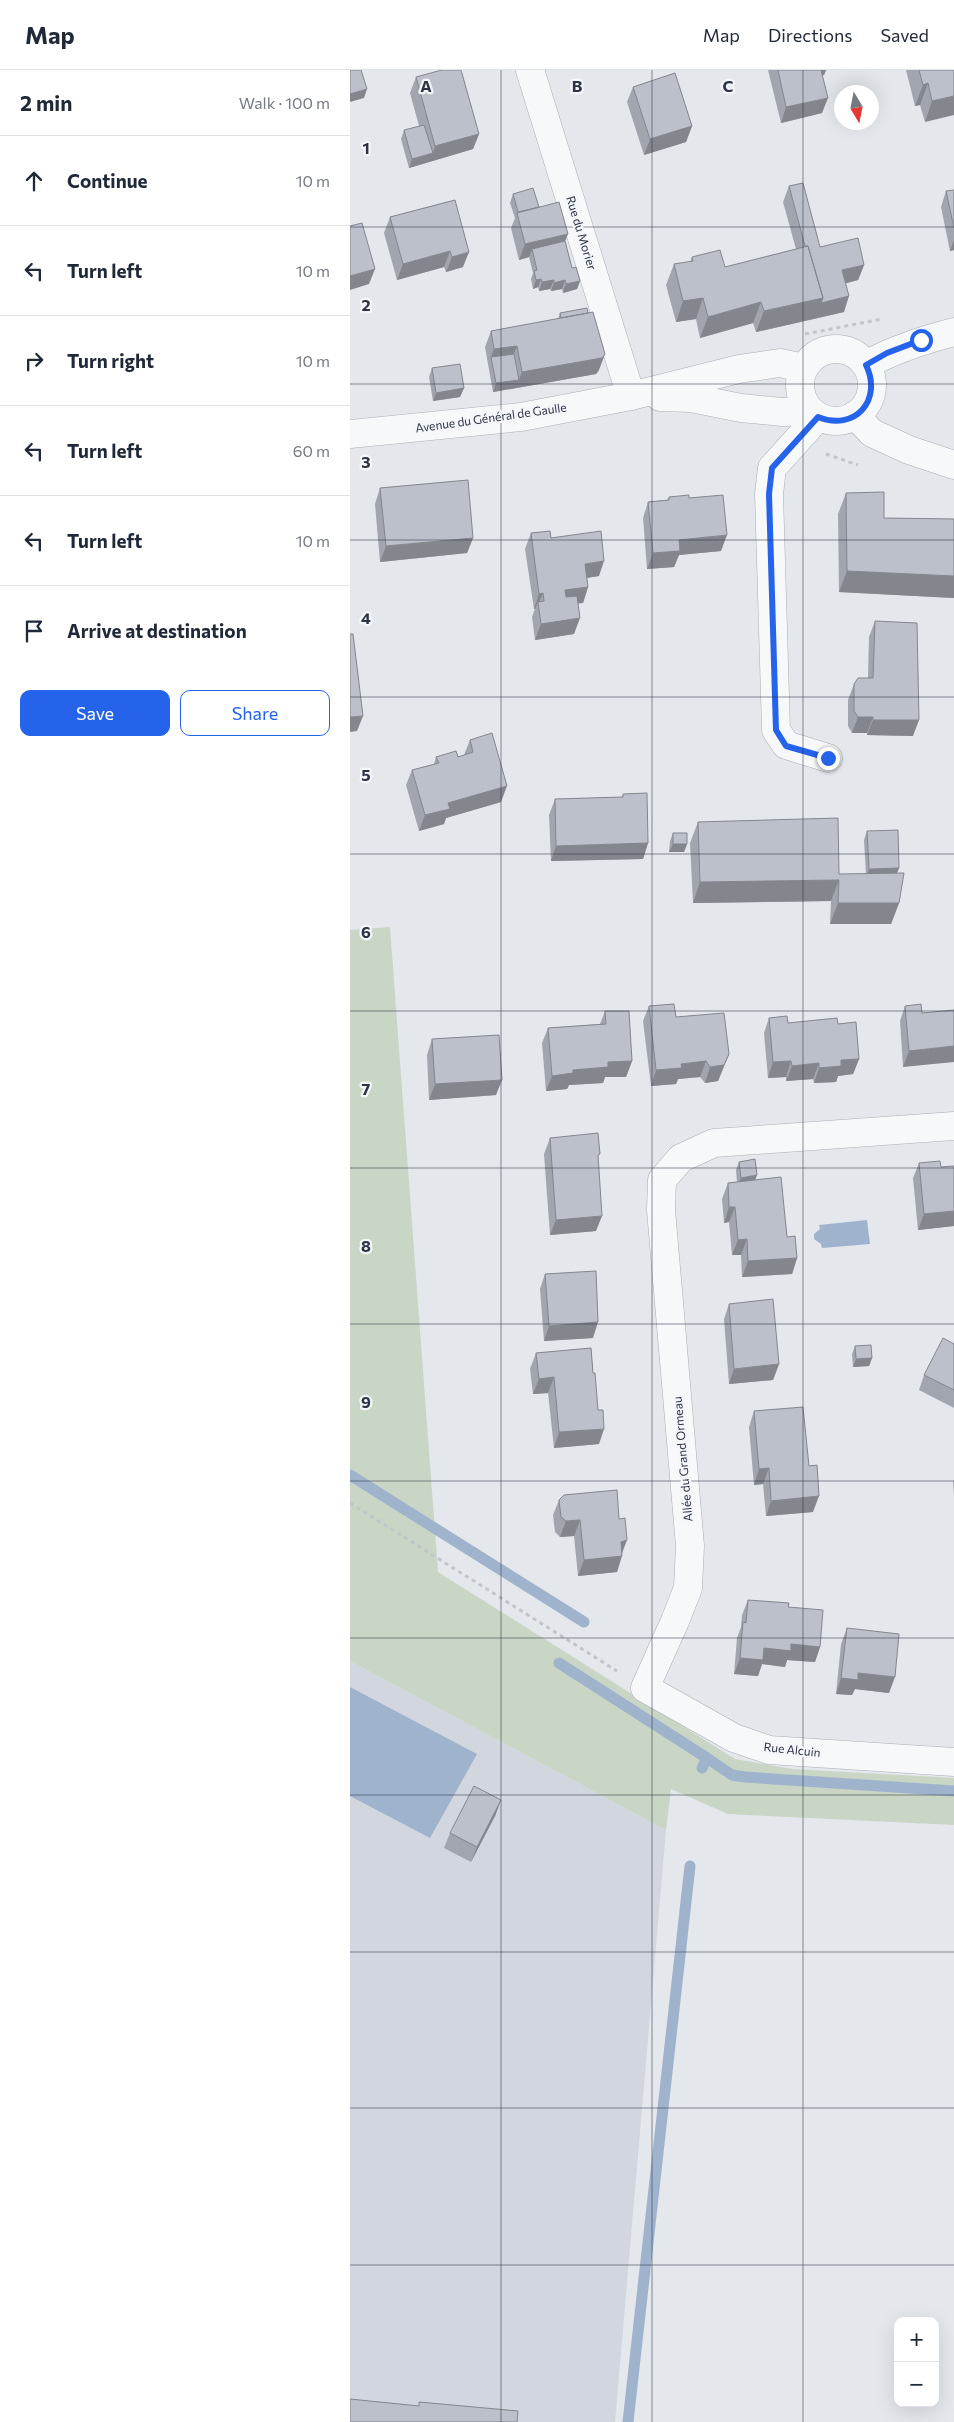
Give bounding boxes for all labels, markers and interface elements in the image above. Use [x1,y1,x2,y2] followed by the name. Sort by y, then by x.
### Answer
[25,20,75,49] text: Map
[703,24,740,46] text: Map
[768,24,852,46] text: Directions
[880,24,929,46] text: Saved
[420,76,432,95] text: A
[572,76,583,95] text: B
[723,76,734,95] text: C
[834,85,879,130] north arrow
[20,90,72,115] text: 2 min
[239,93,330,112] text: Walk · 100 m
[362,138,370,157] text: 1
[20,167,48,195] icon: ahead
[67,169,147,192] text: Continue
[296,171,330,190] text: 10 m
[564,194,600,272] street label: Rue du Morier
[20,257,48,285] icon: left
[67,259,142,282] text: Turn left
[296,261,330,280] text: 10 m
[361,295,371,314] text: 2
[910,329,933,352] route start
[20,347,48,375] icon: right
[67,349,154,372] text: Turn right
[296,351,330,370] text: 10 m
[414,399,567,435] street label: Avenue du Général de Gaulle
[20,437,48,465] icon: left
[67,439,142,462] text: Turn left
[293,441,330,460] text: 60 m
[361,452,371,471] text: 3
[20,527,48,555] icon: left
[67,529,142,552] text: Turn left
[296,531,330,550] text: 10 m
[361,608,371,627] text: 4
[20,617,48,645] icon: arrive
[67,619,247,642] text: Arrive at destination
[20,690,170,736] button: Save
[180,690,330,736] button: Share
[817,747,840,770] route end
[361,765,371,784] text: 5
[361,922,371,941] text: 6
[362,1079,371,1098] text: 7
[361,1236,371,1255] text: 8
[361,1392,371,1411] text: 9
[670,1396,694,1522] street label: Allée du Grand Ormeau
[763,1739,821,1759] street label: Rue Alcuin
[894,2317,939,2407] map controls
[894,2317,939,2362] button: +
[894,2362,939,2407] button: −

